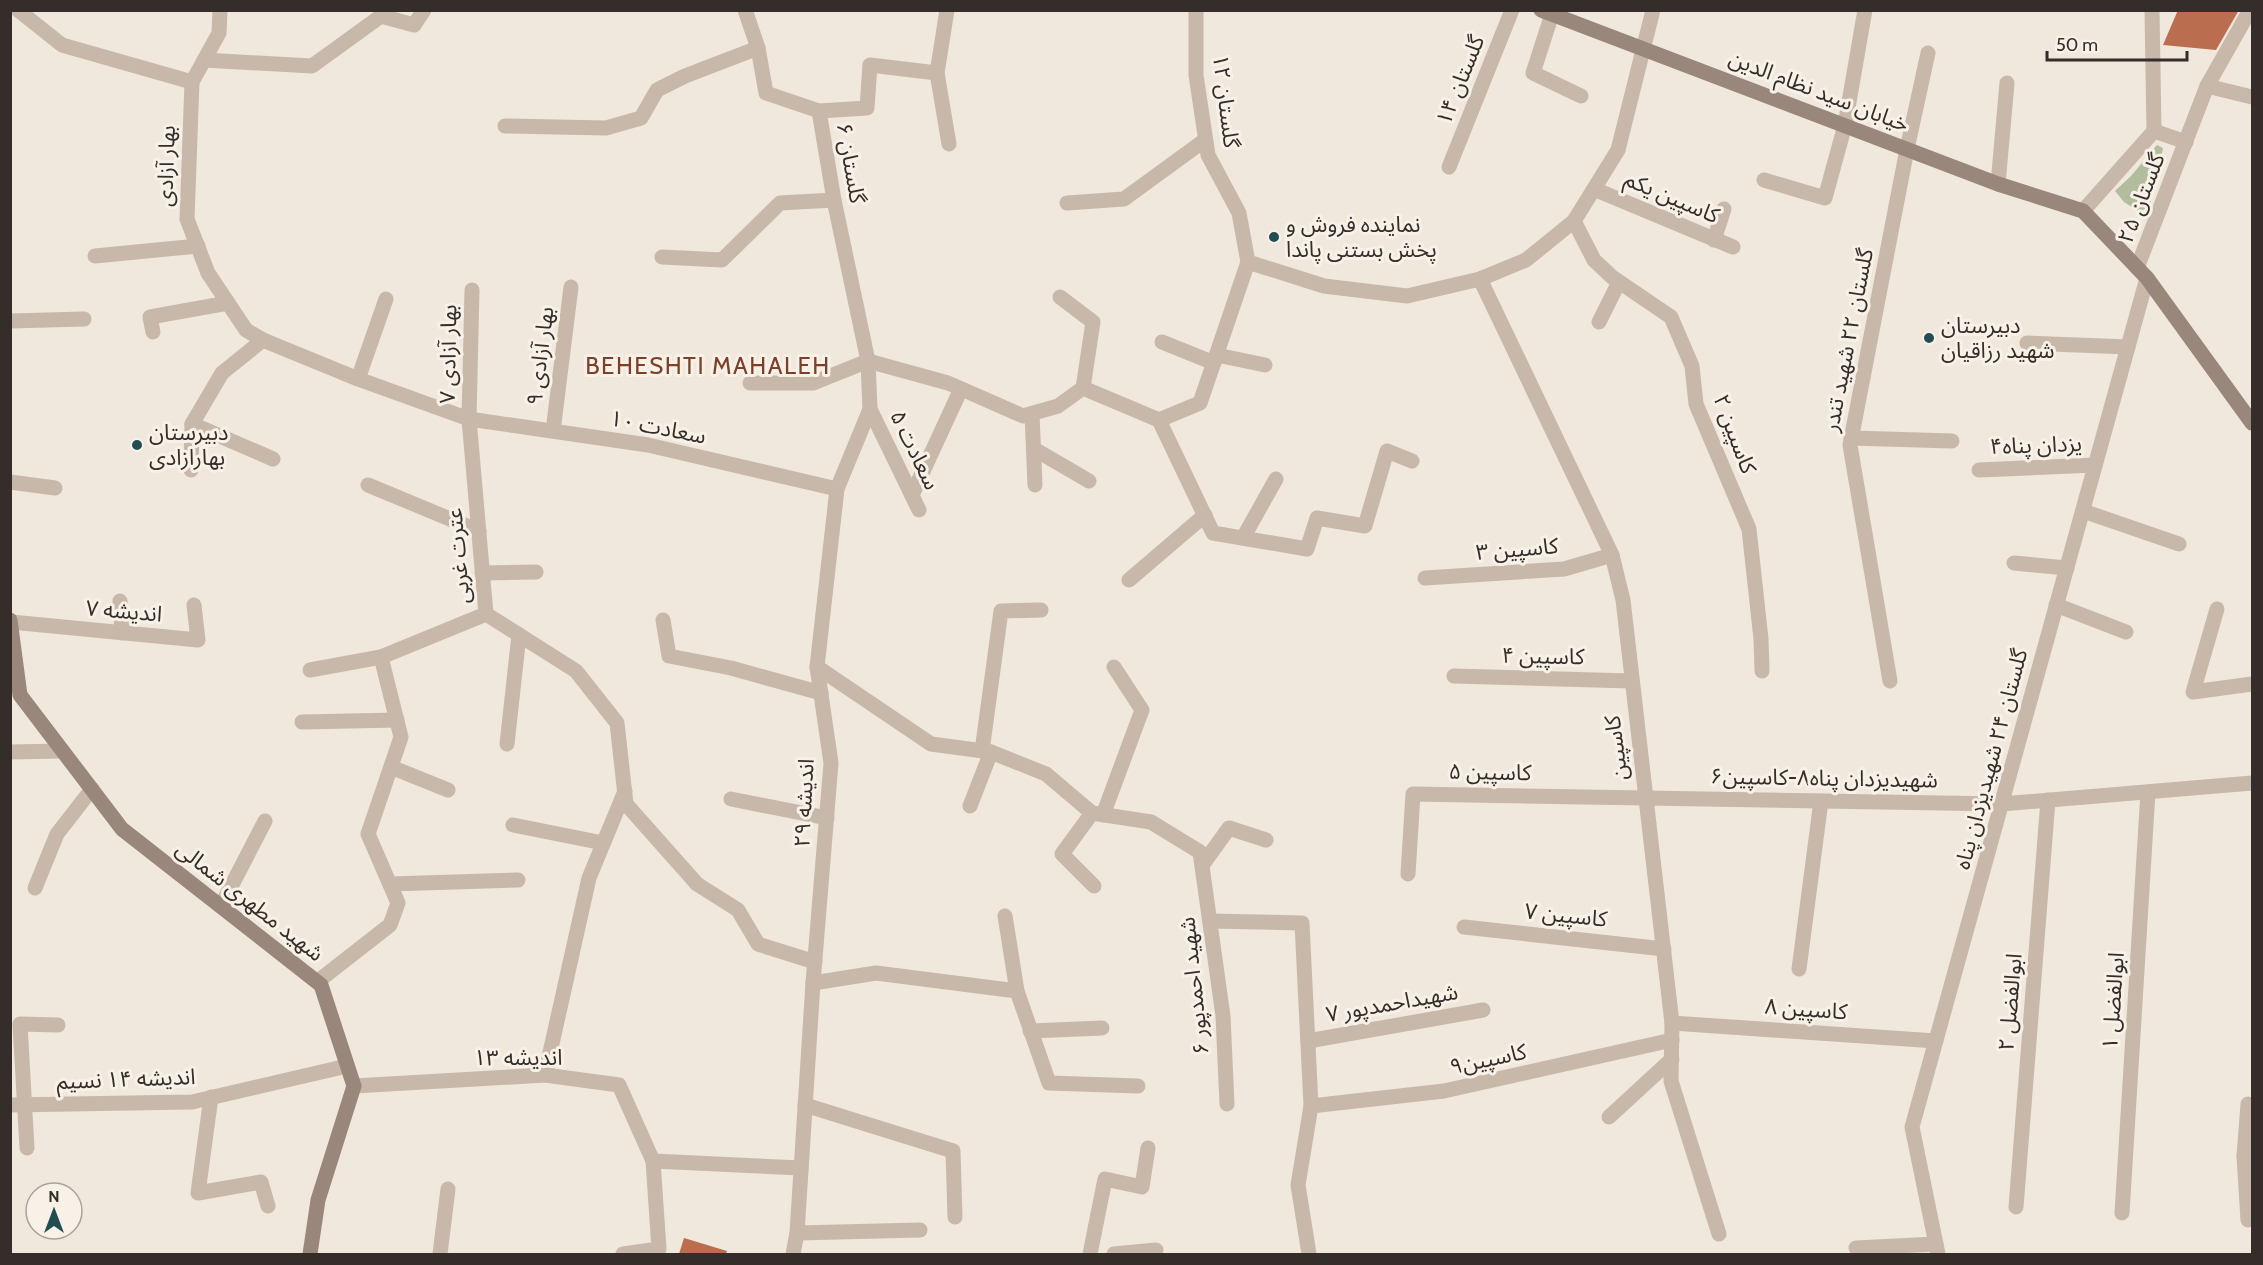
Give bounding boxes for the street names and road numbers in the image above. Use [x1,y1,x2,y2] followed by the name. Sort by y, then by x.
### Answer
[1430,30,1491,129] street label: گلستان ۱۴
[1724,44,1913,141] street label: خیابان سید نظام الدین
[1207,53,1245,150] street label: گلستان ۱۲
[831,120,872,206] street label: گلستان ۶
[151,125,181,207] street label: بهار آزادی
[2112,148,2171,247] street label: گلستان ۲۵
[1619,165,1724,232] street label: کاسپین یکم
[1817,245,1879,435] street label: گلستان ۲۲ شهید تندر
[434,304,462,404] street label: بهار آزادی ۷
[521,305,559,407] street label: بهار آزادی ۹
[1706,391,1763,479] street label: کاسپین ۲
[608,404,708,450] street label: سعادت ۱۰
[884,406,946,494] street label: سعادت ۵
[1989,430,2083,461] street label: یزدان پناه۴
[440,507,476,605] street label: عترت غربی
[1475,532,1560,567] street label: کاسپین ۳
[85,594,163,628] street label: اندیشه ۷
[1501,642,1586,671] street label: کاسپین ۴
[1949,645,2035,873] street label: گلستان ۲۴ شهیدیزدان پناه
[1599,713,1635,782] street label: کاسپین
[788,758,820,848] street label: اندیشه ۲۹
[1448,758,1533,787] street label: کاسپین ۵
[1710,763,1938,795] street label: شهیدیزدان پناه۸-کاسپین۶
[171,835,329,967] street label: شهید مطهری شمالی
[1523,897,1609,934] street label: کاسپین ۷
[1173,916,1216,1056] street label: شهید احمدپور ۶
[2096,951,2130,1051] street label: ابوالفضل ۱
[1992,952,2028,1052] street label: ابوالفضل ۲
[1324,978,1460,1029] street label: شهیداحمدپور ۷
[1764,993,1849,1027] street label: کاسپین ۸
[1447,1038,1530,1081] street label: کاسپین۹
[474,1044,562,1071] street label: اندیشه ۱۳
[56,1063,196,1098] street label: اندیشه ۱۴ نسیم

